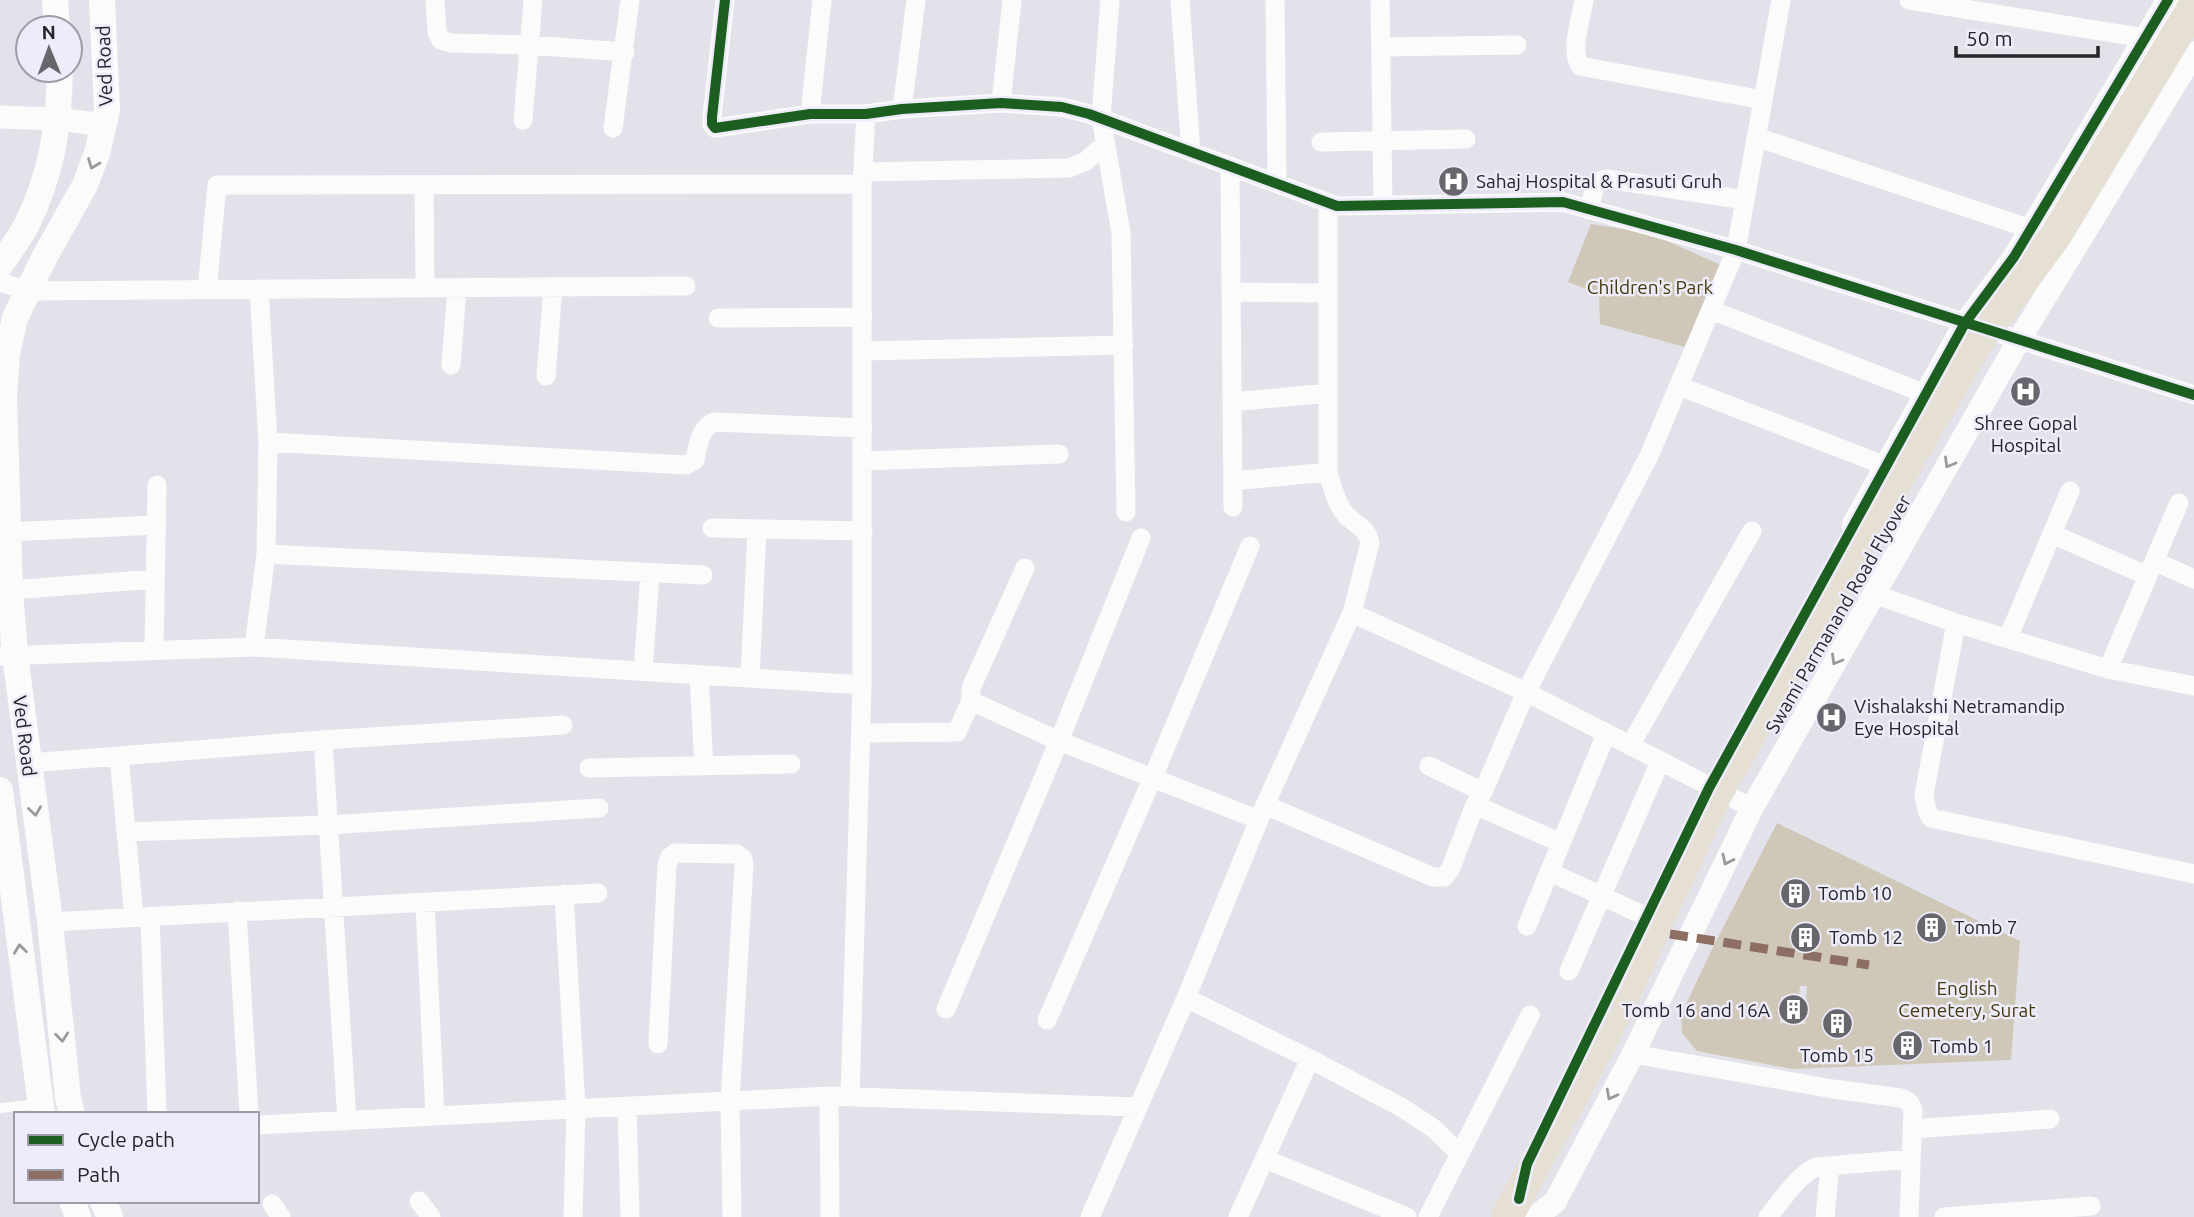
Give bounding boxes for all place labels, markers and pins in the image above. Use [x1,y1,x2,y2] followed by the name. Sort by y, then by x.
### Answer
[1436,164,1470,198] hospital icon: Sahaj Hospital & Prasuti Gruh
[1476,170,1722,192] place label: Sahaj Hospital & Prasuti Gruh
[2009,375,2043,409] hospital icon: Shree Gopal Hospital
[1975,412,2077,456] place label: Shree Gopal Hospital
[1854,695,2065,739] place label: Vishalakshi Netramandip Eye Hospital
[1814,700,1848,734] hospital icon: Vishalakshi Netramandip Eye Hospital
[1778,876,1812,910] building icon: Tomb 10
[1818,882,1892,904] place label: Tomb 10
[1914,910,1948,944] building icon: Tomb 7
[1954,916,2017,938] place label: Tomb 7
[1789,920,1823,954] building icon: Tomb 12
[1829,926,1903,948] place label: Tomb 12
[1776,993,1810,1027] building icon: Tomb 16 and 16A
[1622,999,1771,1021] place label: Tomb 16 and 16A
[1820,1007,1854,1041] building icon: Tomb 15
[1890,1029,1924,1063] building icon: Tomb 1
[1930,1035,1993,1057] place label: Tomb 1
[1800,1044,1874,1066] place label: Tomb 15

